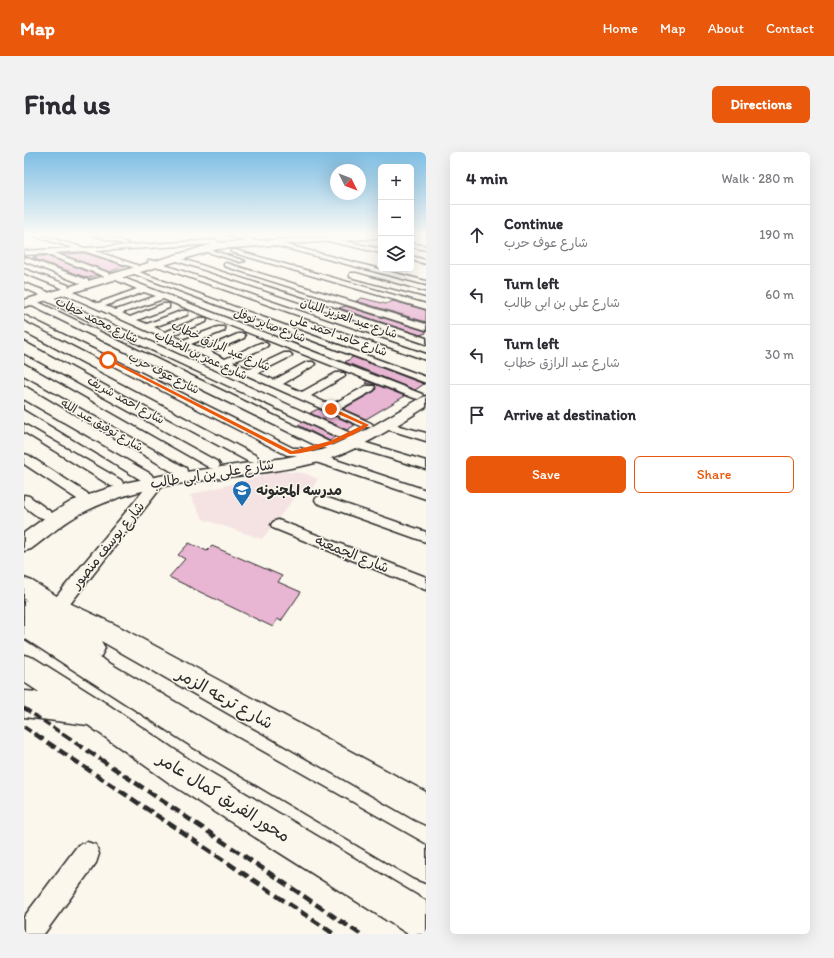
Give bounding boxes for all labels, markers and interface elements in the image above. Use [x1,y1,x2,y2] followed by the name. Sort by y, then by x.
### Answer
[20,17,55,40] text: Map
[603,20,638,37] text: Home
[660,20,686,37] text: Map
[708,20,744,37] text: About
[766,20,814,37] text: Contact
[712,86,810,123] button: Directions
[24,87,111,121] text: Find us
[330,164,366,200] north arrow
[378,164,414,272] map controls
[378,164,414,200] button: +
[466,168,508,188] text: 4 min
[721,171,794,186] text: Walk · 280 m
[378,200,414,236] button: −
[504,215,563,233] text: Continue
[466,224,488,246] icon: ahead
[759,227,794,242] text: 190 m
[504,235,588,250] text: شارع عوف حرب
[378,236,414,272] button: layers
[504,275,559,293] text: Turn left
[466,284,488,306] icon: left
[765,287,794,302] text: 60 m
[53,294,141,348] street label: شارع محمد خطاب
[298,295,399,343] street label: شارع عبد العزيز اللبان
[504,295,620,310] text: شارع على بن ابى طالب
[231,305,308,347] street label: شارع صابر نوفل
[288,311,389,361] street label: شارع حامد احمد على
[169,318,273,376] street label: شارع عبد الرازق خطاب
[152,327,250,384] street label: شارع عمر بن الخطاب
[504,335,559,353] text: Turn left
[466,344,488,366] icon: left
[765,347,794,362] text: 30 m
[125,349,202,399] street label: شارع عوف حرب
[99,351,117,369] route start
[504,355,620,370] text: شارع عبد الرازق خطاب
[84,373,167,429] street label: شارع احمد شريف
[57,396,146,456] street label: شارع توفيق عبد الله
[322,400,340,418] route end
[466,404,488,426] icon: arrive
[504,406,636,424] text: Arrive at destination
[149,456,275,493] street label: شارع على بن ابى طالب
[466,456,626,493] button: Save
[634,456,794,493] button: Share
[231,479,253,507] school or university icon: مدرسه المجنونه
[256,482,342,500] place label: مدرسه المجنونه
[67,498,149,593] street label: شارع يوسف منصور
[312,532,391,577] street label: شارع الجمعيه
[171,662,277,735] street label: شارع ترعه الزمر
[152,747,294,847] street label: محور الفريق كمال عامر

